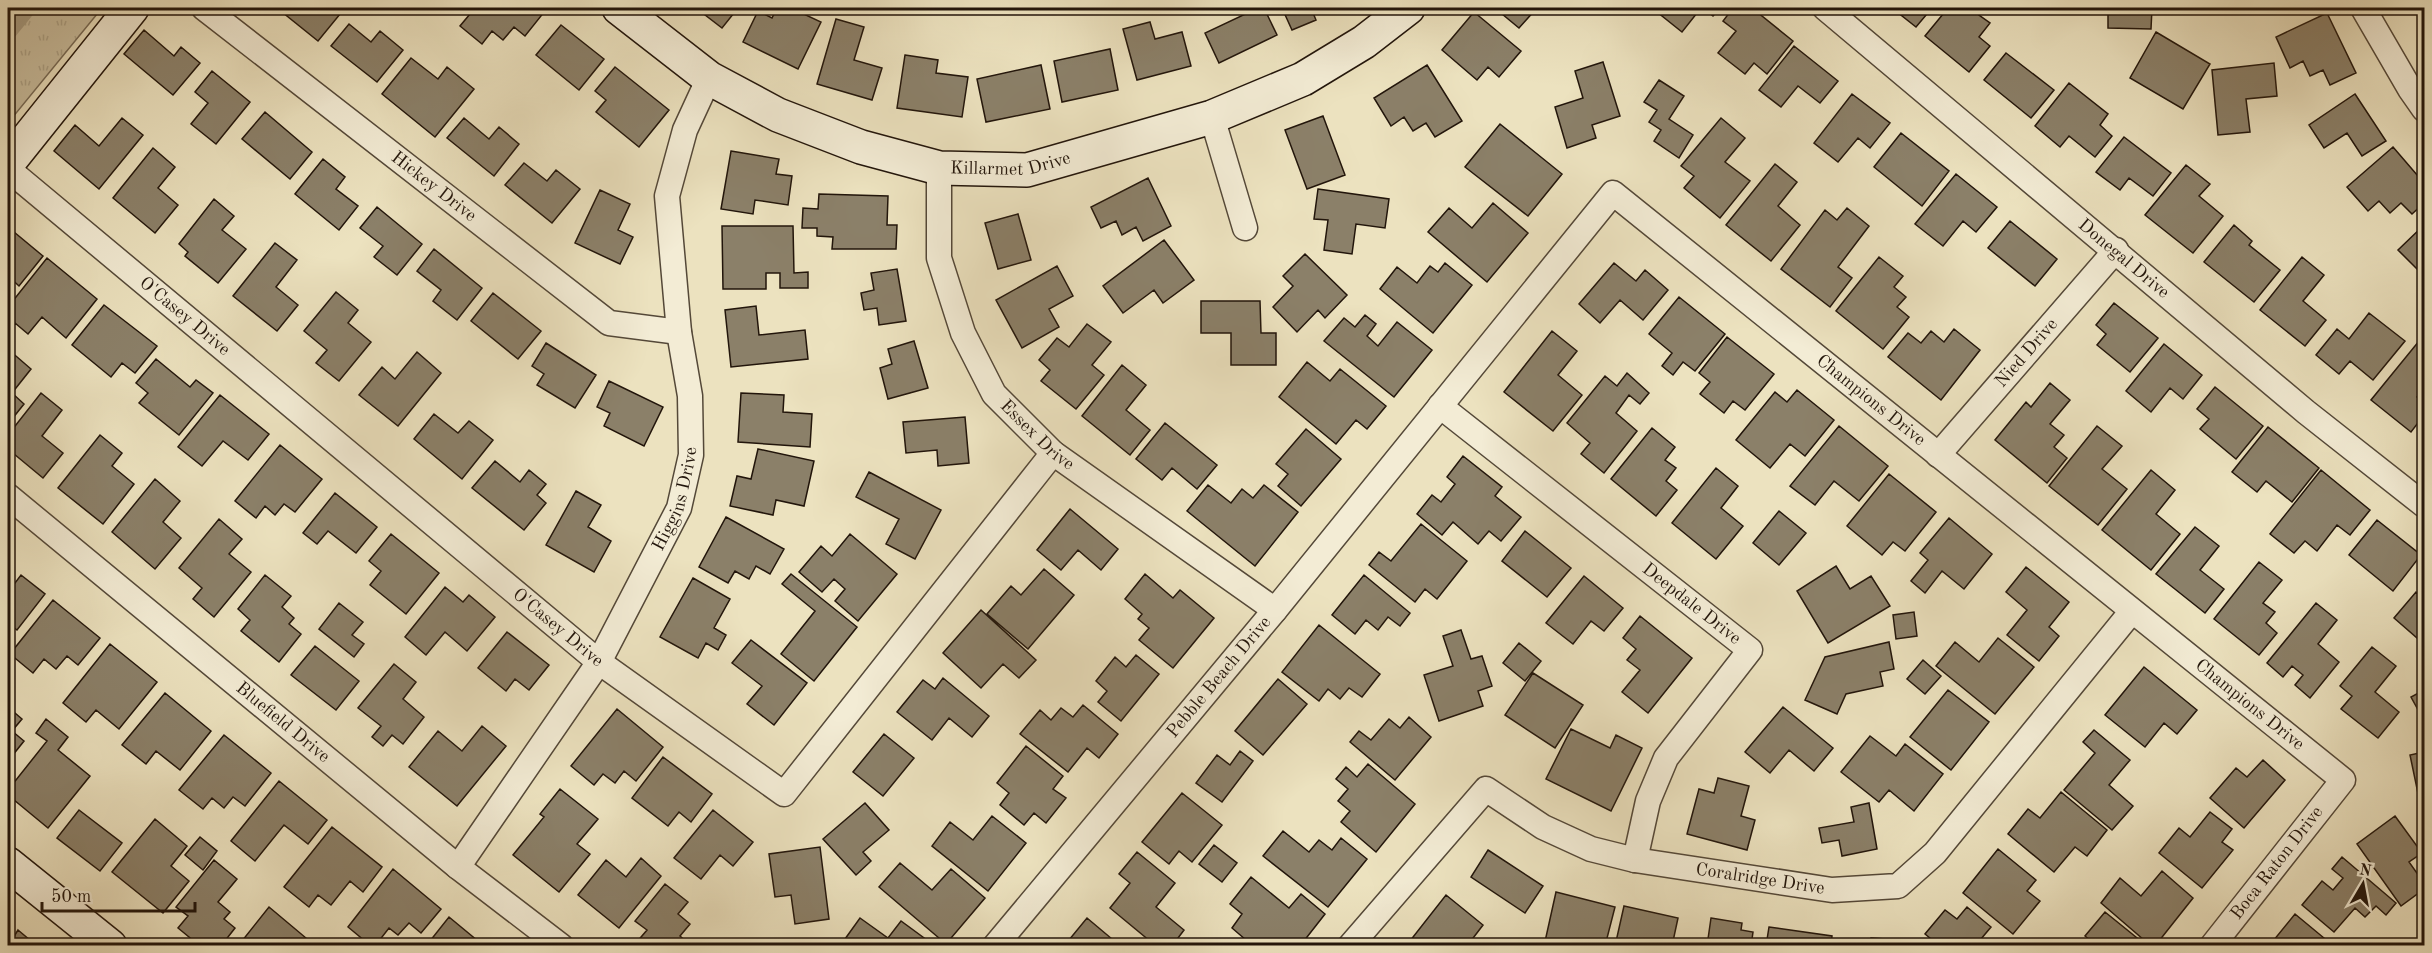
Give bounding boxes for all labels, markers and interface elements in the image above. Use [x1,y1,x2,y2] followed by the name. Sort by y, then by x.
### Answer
[388,148,480,225] street label: Hickey Drive
[950,149,1073,179] street label: Killarmet Drive
[2075,216,2173,302] street label: Donegal Drive
[136,274,233,359] street label: O'Casey Drive
[1992,315,2061,391] street label: Nied Drive
[1813,351,1929,449] street label: Champions Drive
[997,397,1077,474] street label: Essex Drive
[649,447,700,554] street label: Higgins Drive
[1639,560,1744,648] street label: Deepdale Drive
[509,585,607,670] street label: O'Casey Drive
[1164,613,1275,741] street label: Pebble Beach Drive
[2192,656,2307,754] street label: Champions Drive
[232,679,333,766] street label: Bluefield Drive
[2227,803,2327,923] street label: Boca Raton Drive
[2333,854,2393,914] north arrow
[1694,860,1826,898] street label: Coralridge Drive
[2358,862,2373,880] text: N
[42,875,195,913] scale bar
[51,888,91,906] text: 50 m

